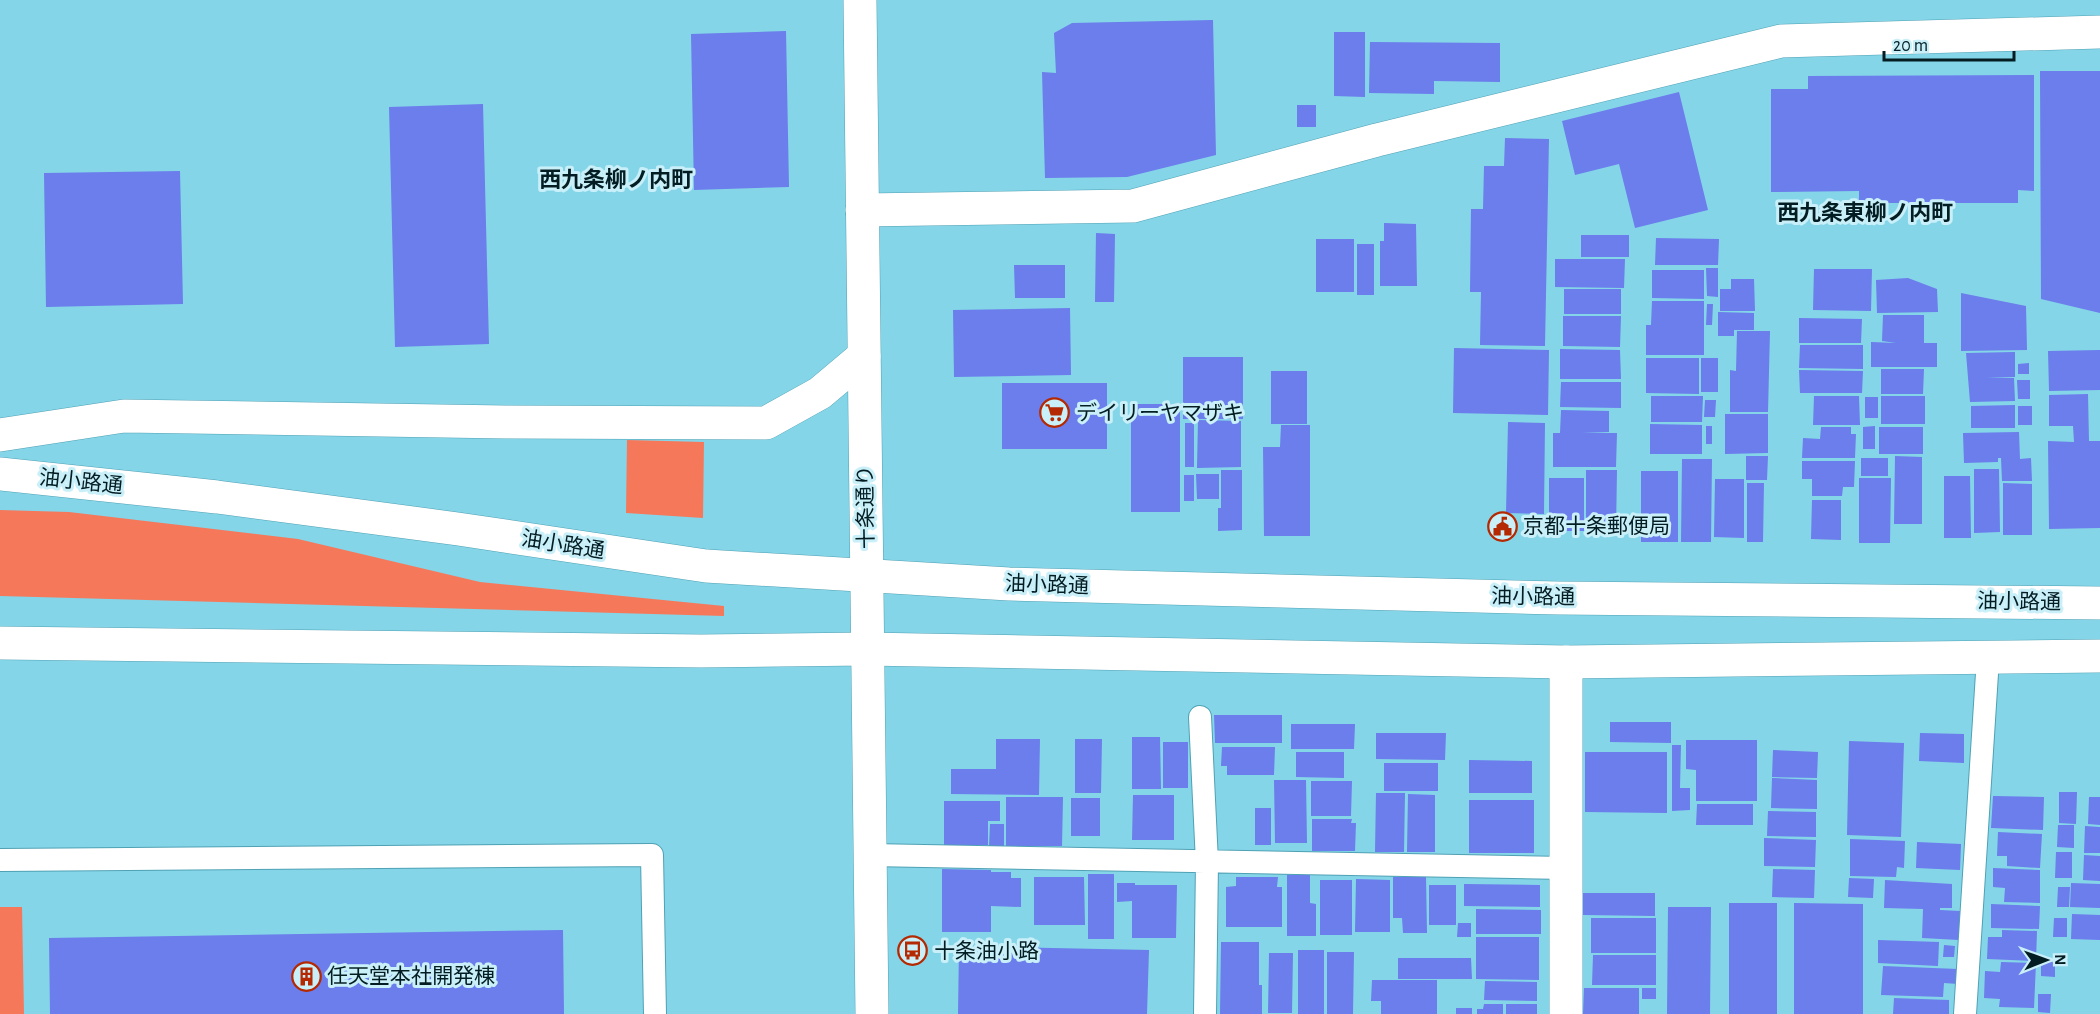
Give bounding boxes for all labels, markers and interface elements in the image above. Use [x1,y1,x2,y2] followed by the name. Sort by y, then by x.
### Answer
[1884,24,2014,62] scale bar
[1893,37,1928,55] text: 20 m
[539,168,693,191] district label: 西九条柳ノ内町
[1777,201,1953,224] district label: 西九条東柳ノ内町
[1039,397,1071,429] supermarket icon: デイリーヤマザキ
[1076,402,1244,424] place label: デイリーヤマザキ
[854,465,877,549] street label: 十条通り
[38,466,124,497] street label: 油小路通
[1486,510,1518,542] public building icon: 京都十条郵便局
[1523,515,1670,537] place label: 京都十条郵便局
[520,527,606,562] street label: 油小路通
[1005,572,1089,597] street label: 油小路通
[1491,585,1575,608] street label: 油小路通
[1977,590,2061,613] street label: 油小路通
[2016,930,2076,990] north arrow
[897,935,929,967] bus stop icon: 十条油小路
[934,940,1039,962] place label: 十条油小路
[2052,954,2068,965] text: N
[290,960,322,992] building icon: 任天堂本社開発棟
[327,965,495,987] place label: 任天堂本社開発棟

